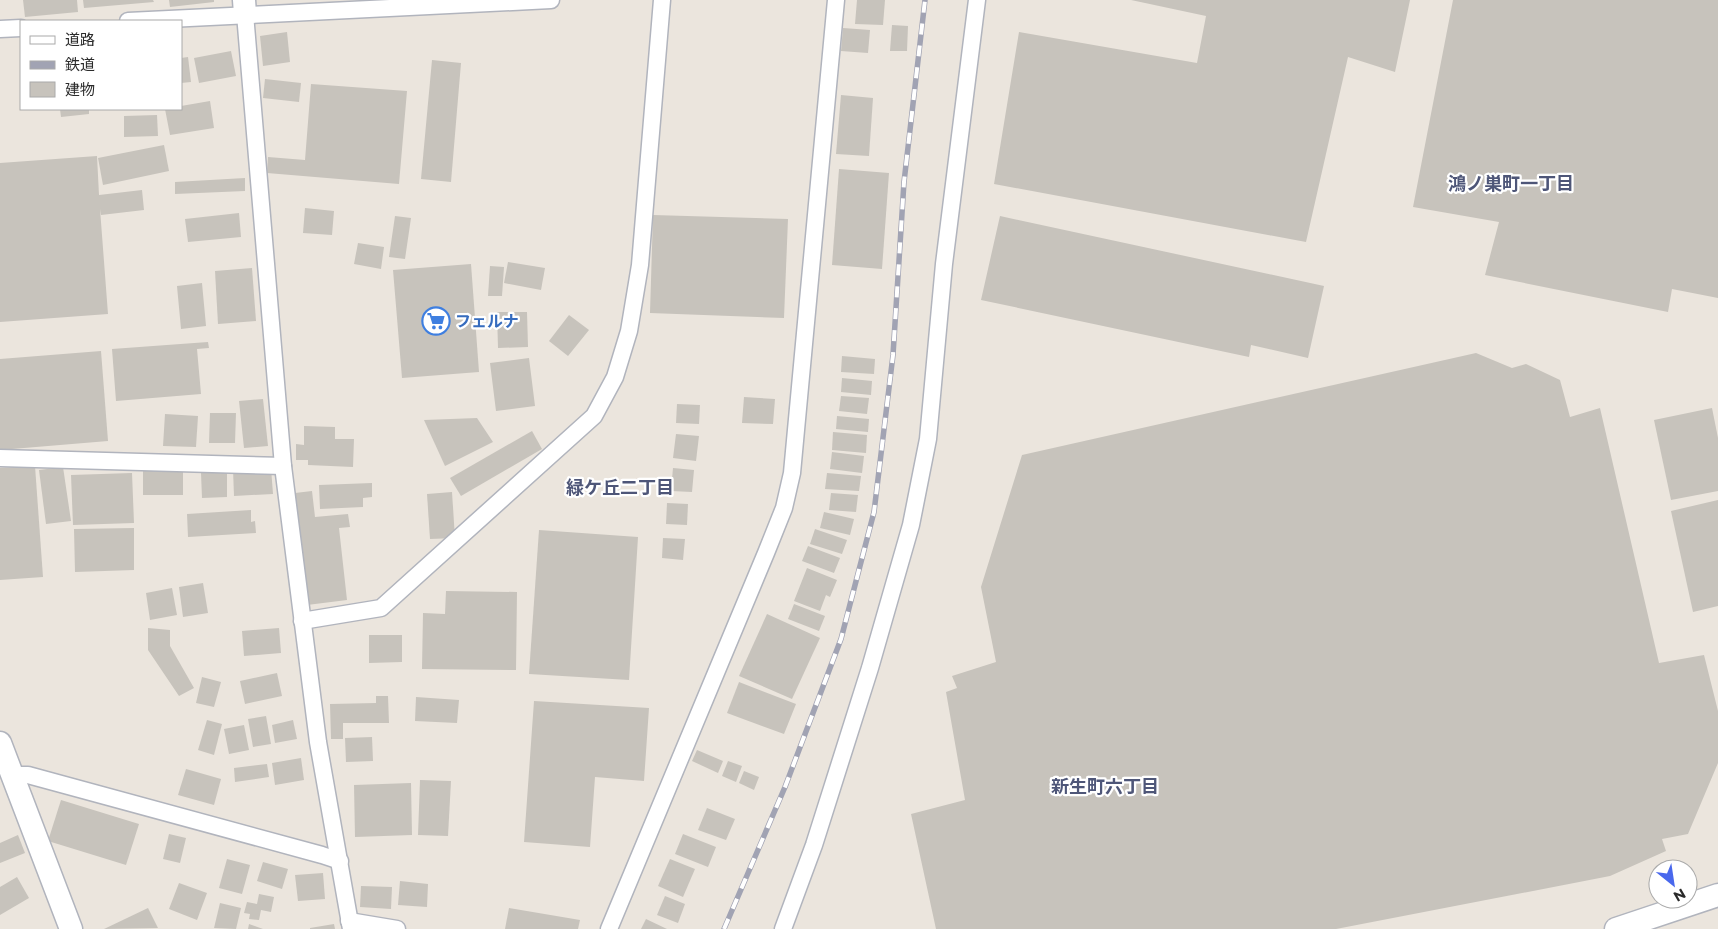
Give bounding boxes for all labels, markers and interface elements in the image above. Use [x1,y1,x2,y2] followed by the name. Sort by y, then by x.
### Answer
[20,20,182,110] legend
[65,30,95,49] text: 道路
[65,55,95,74] text: 鉄道
[65,80,95,99] text: 建物
[1448,173,1574,195] district label: 鴻ノ巣町一丁目
[421,306,451,336] supermarket icon: フェルナ
[455,312,519,331] place label: フェルナ
[566,477,674,499] district label: 緑ケ丘二丁目
[1051,776,1159,798] district label: 新生町六丁目
[1648,859,1698,909] north arrow
[1670,885,1689,906] text: N

